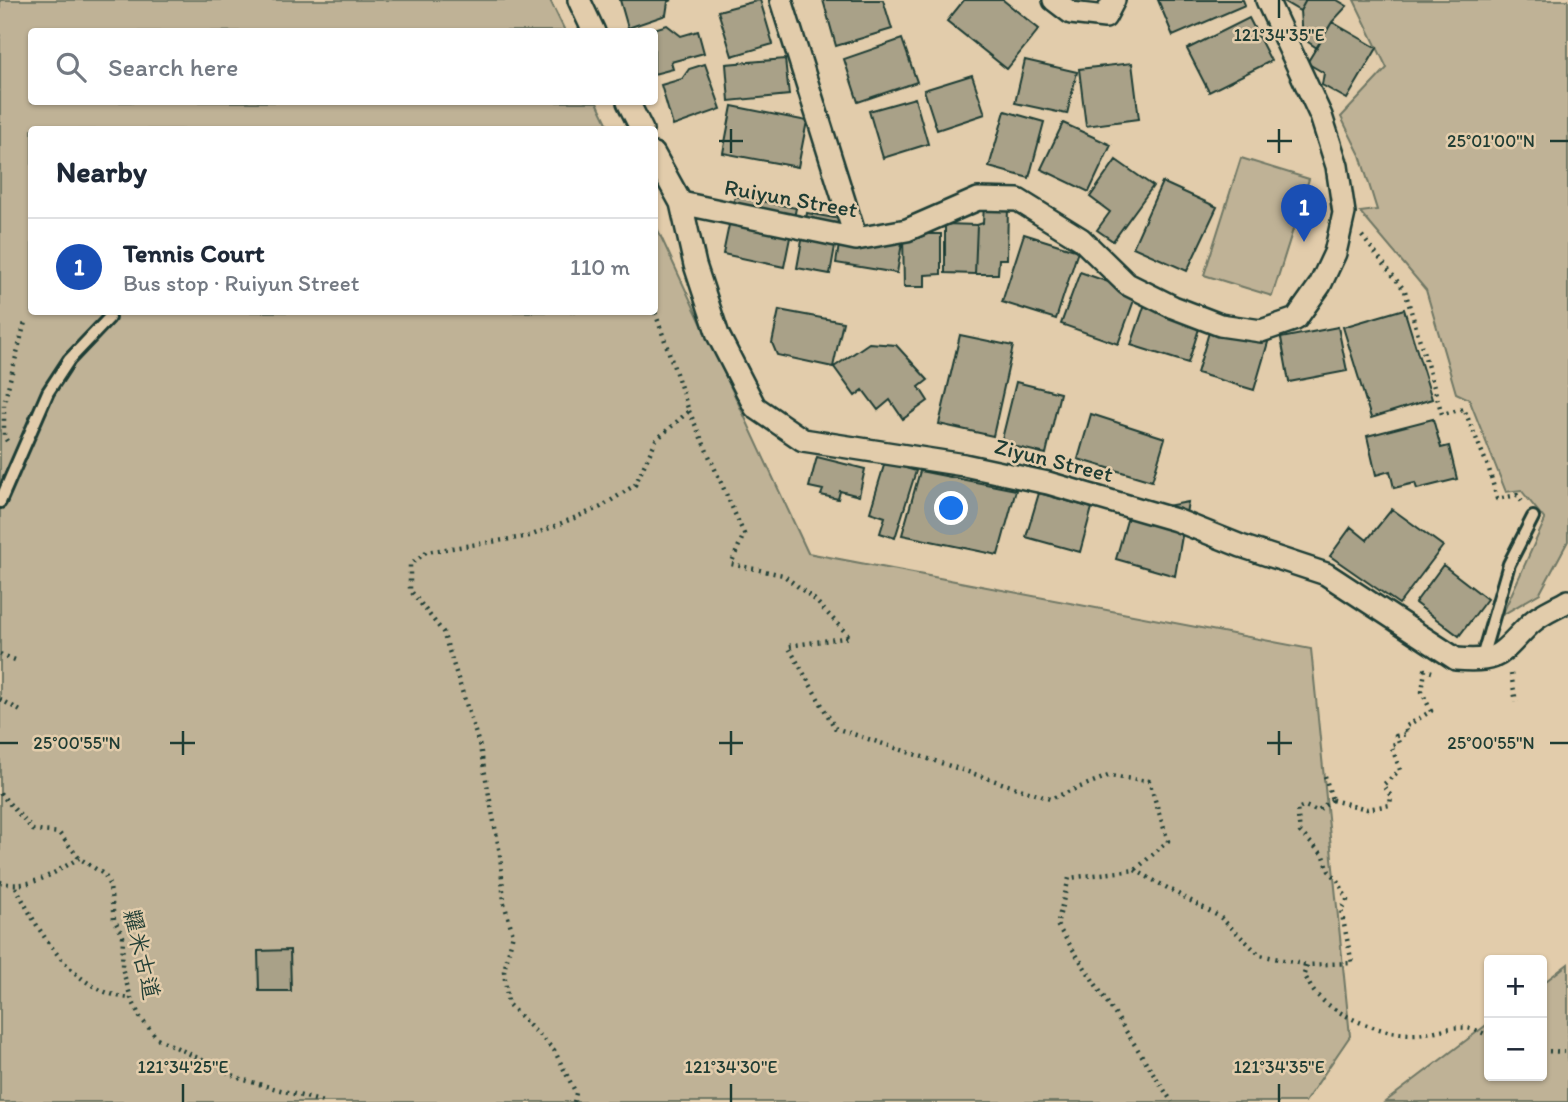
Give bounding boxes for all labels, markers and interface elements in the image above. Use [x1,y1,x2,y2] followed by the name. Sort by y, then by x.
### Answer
[1233,24,1325,46] text: 121°34'35"E
[28,28,658,105] search box
[52,48,90,86] icon: search
[108,51,238,83] text: Search here
[1447,130,1535,152] text: 25°01'00"N
[56,153,147,190] text: Nearby
[722,173,860,224] street label: Ruiyun Street
[1281,184,1327,242] pin: 1
[123,237,265,269] text: Tennis Court
[74,253,84,281] text: 1
[570,253,630,281] text: 110 m
[123,269,359,297] text: Bus stop · Ruiyun Street
[992,432,1117,488] street label: Ziyun Street
[934,491,968,525] your location
[33,732,121,754] text: 25°00'55"N
[1447,732,1535,754] text: 25°00'55"N
[118,906,166,1002] street label: 糶米古道
[1484,955,1547,1081] map controls
[1484,955,1547,1018] button: +
[1484,1018,1547,1081] button: −
[138,1056,229,1078] text: 121°34'25"E
[685,1056,777,1078] text: 121°34'30"E
[1233,1056,1325,1078] text: 121°34'35"E

